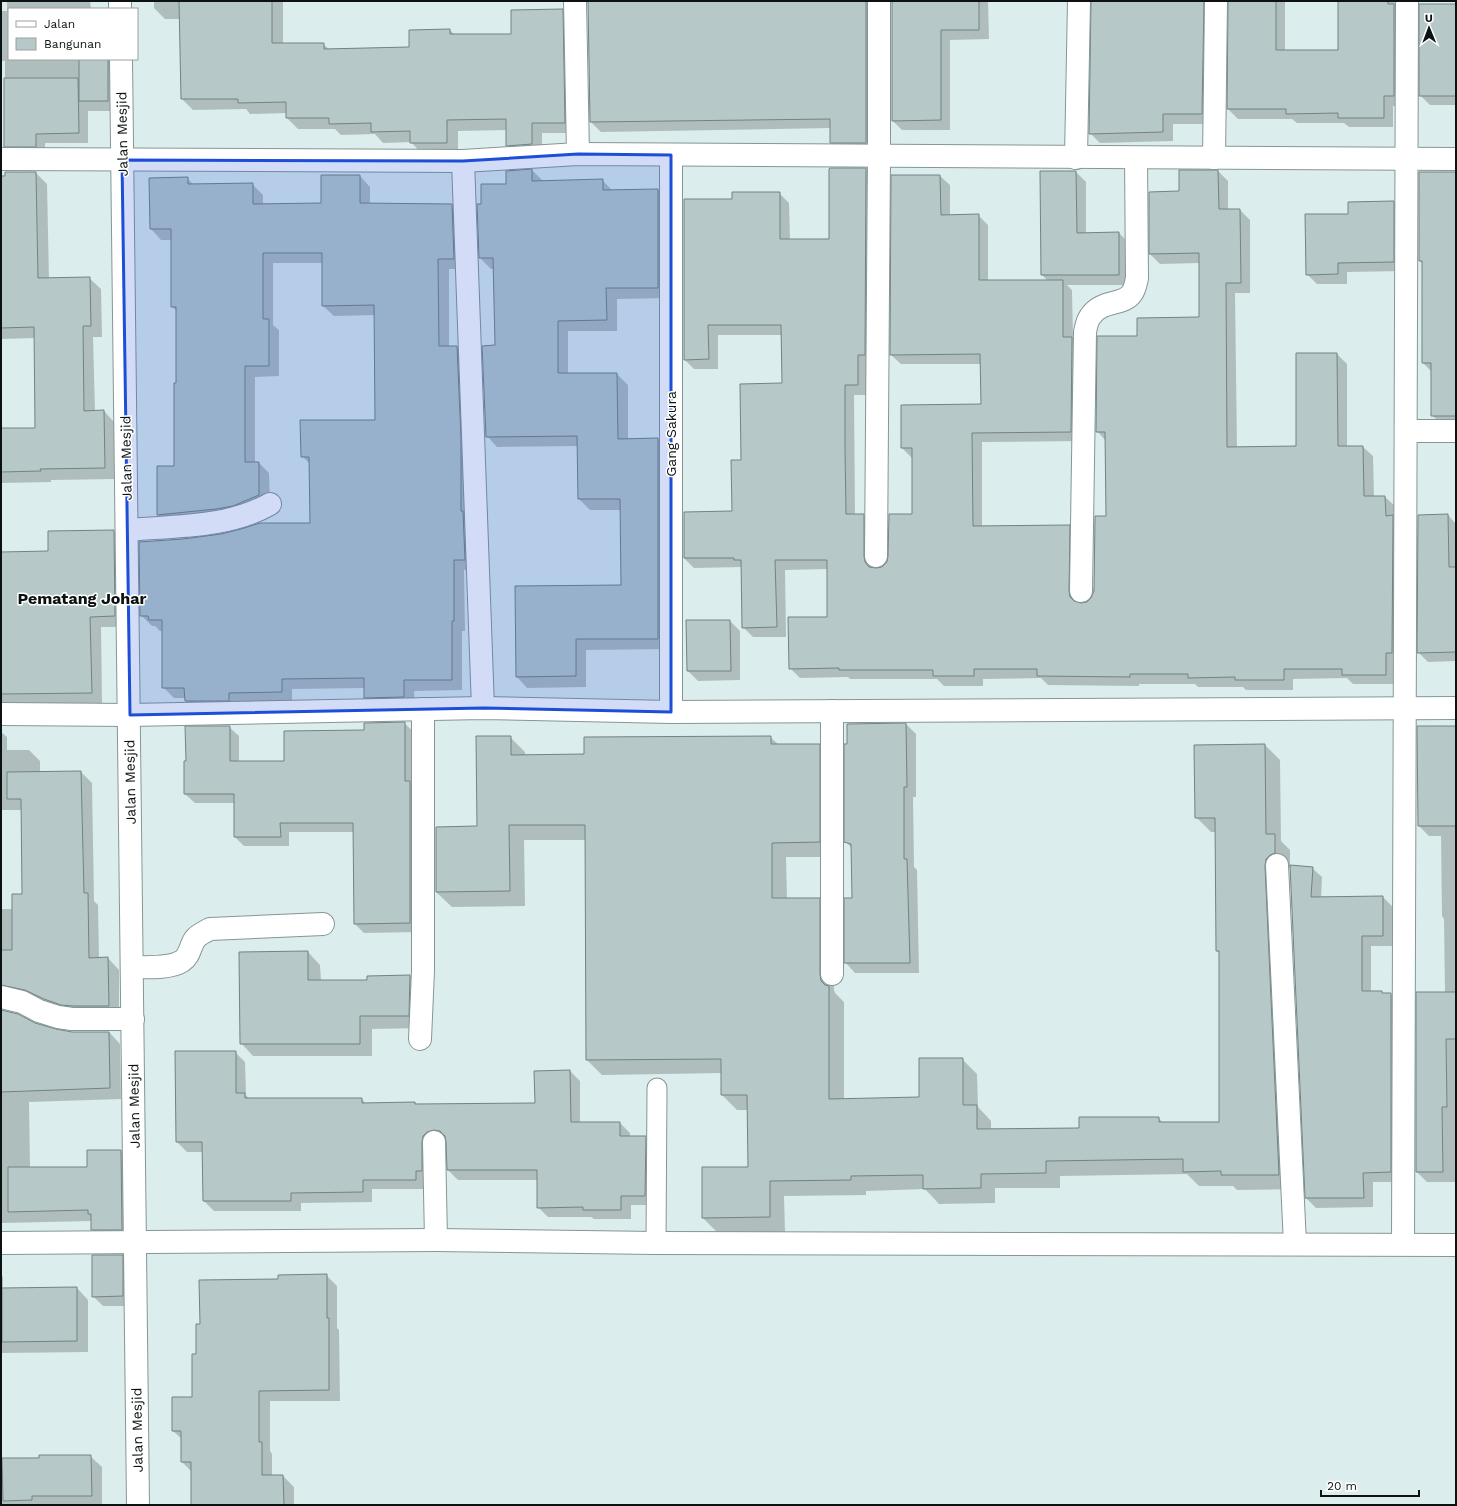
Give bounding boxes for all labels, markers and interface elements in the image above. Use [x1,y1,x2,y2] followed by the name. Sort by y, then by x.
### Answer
[8,8,138,60] legend
[1409,8,1449,48] north arrow
[1425,12,1433,25] text: U
[44,17,75,31] text: Jalan
[44,37,102,51] text: Bangunan
[113,91,131,177] street label: Jalan Mesjid
[663,391,679,477] street label: Gang Sakura
[117,415,135,501] street label: Jalan Mesjid
[18,589,147,608] district label: Pematang Johar
[121,739,139,825] street label: Jalan Mesjid
[125,1063,143,1149] street label: Jalan Mesjid
[128,1387,146,1473] street label: Jalan Mesjid
[1321,1472,1419,1498] scale bar
[1327,1479,1357,1493] text: 20 m

